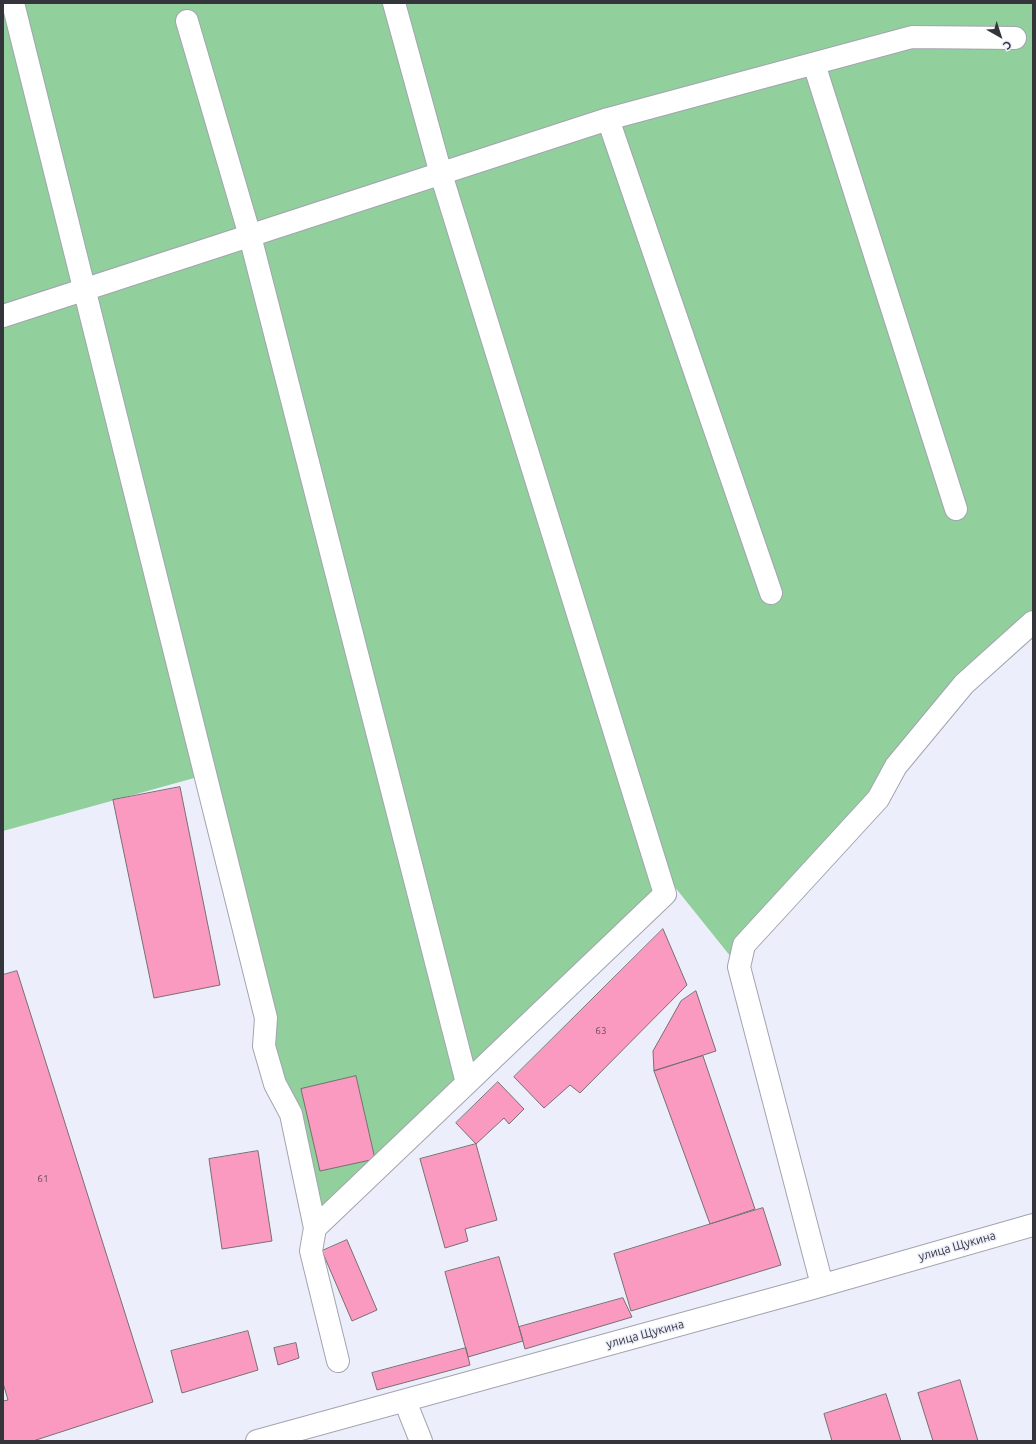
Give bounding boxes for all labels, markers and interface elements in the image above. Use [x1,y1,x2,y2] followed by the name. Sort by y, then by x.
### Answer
[980,16,1020,56] north arrow
[1001,38,1014,52] text: С
[595,1025,607,1037] house number: 63
[37,1173,49,1185] house number: 61
[917,1228,997,1264] street label: улица Щукина
[604,1317,686,1351] street label: улица Щукина

